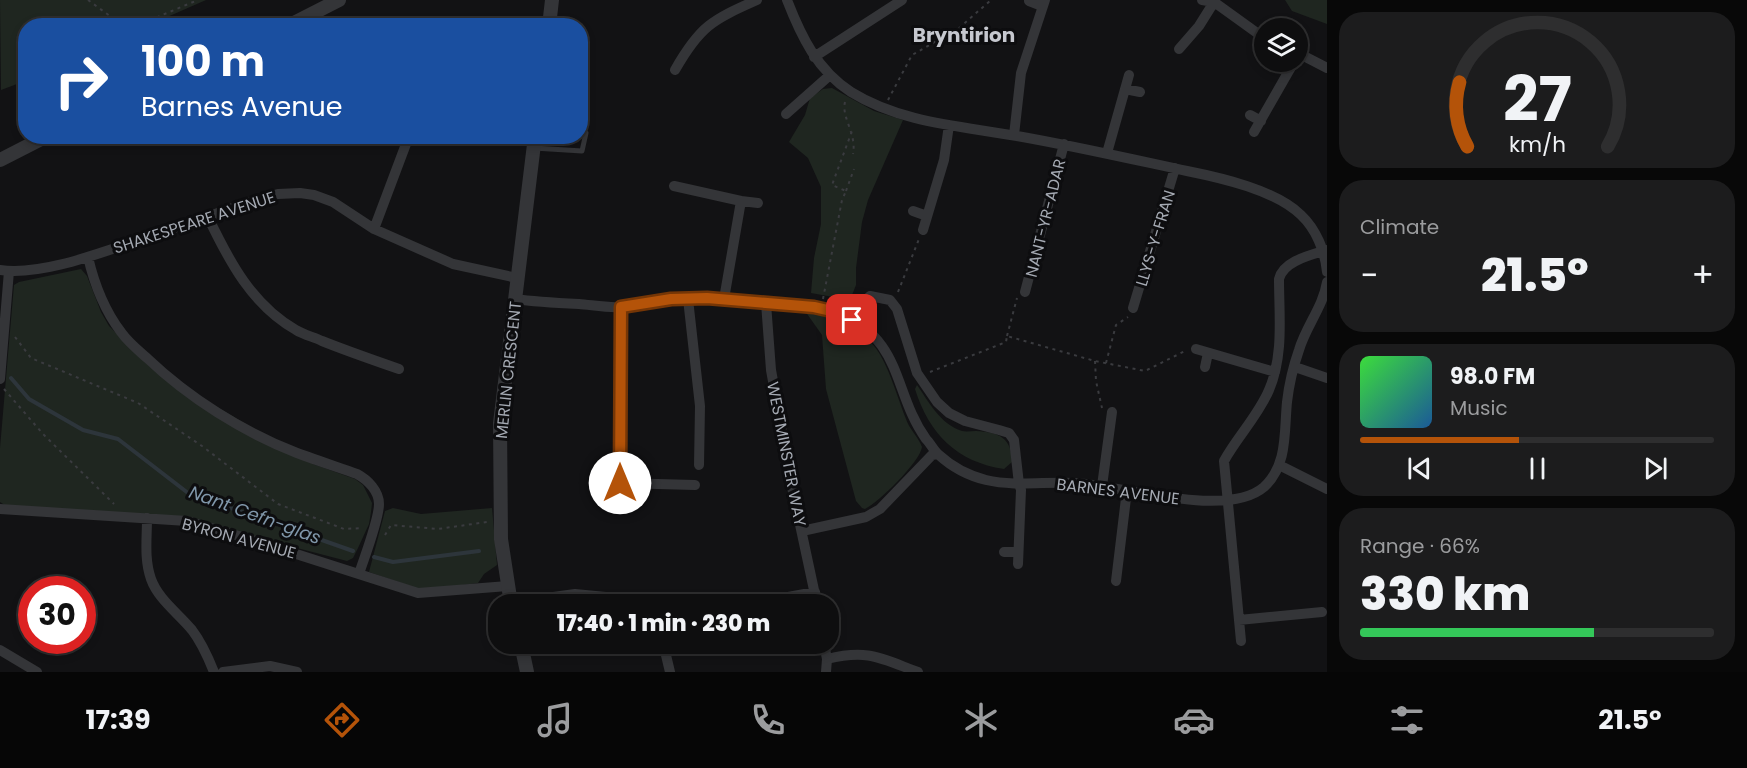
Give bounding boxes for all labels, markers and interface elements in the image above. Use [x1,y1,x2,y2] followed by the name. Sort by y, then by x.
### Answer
[1254,18,1308,72] map controls
[1254,18,1308,72] button: layers
[913,21,1015,49] district label: Bryntirion
[141,32,265,91] text: 100 m
[42,42,120,120] icon: right
[1502,55,1572,143] text: 27
[141,88,343,125] text: Barnes Avenue
[1508,129,1566,160] text: km/h
[1020,157,1071,280] street label: NANT-YR-ADAR
[110,185,278,260] street label: SHAKESPEARE AVENUE
[1130,187,1181,289] street label: LLYS-Y-FRAN
[1360,213,1439,241] text: Climate
[1481,244,1589,307] text: 21.5°
[1360,252,1378,299] text: −
[1691,252,1714,299] text: +
[826,294,877,345] pin
[490,300,527,440] street label: MERLIN CRESCENT
[835,303,868,336] icon: arrive
[1450,361,1535,392] text: 98.0 FM
[761,380,812,529] street label: WESTMINSTER WAY
[1450,394,1508,422] text: Music
[588,451,652,515] position arrow
[1403,452,1436,485] icon: previous
[1521,452,1554,485] icon: pause
[1639,452,1672,485] icon: next
[1055,473,1181,510] street label: BARNES AVENUE
[186,479,325,550] water label: Nant Cefn-glas
[179,512,298,565] street label: BYRON AVENUE
[1360,532,1480,560] text: Range · 66%
[1360,563,1530,626] text: 330 km
[18,576,96,654] speed limit sign: 30
[557,608,770,639] text: 17:40 · 1 min · 230 m
[321,699,363,741] icon: directions
[534,699,576,741] icon: music
[747,699,789,741] icon: phone
[960,699,1002,741] icon: climate
[1173,699,1215,741] icon: car
[1386,699,1428,741] icon: filters
[85,701,151,738] text: 17:39
[1598,701,1662,738] text: 21.5°

